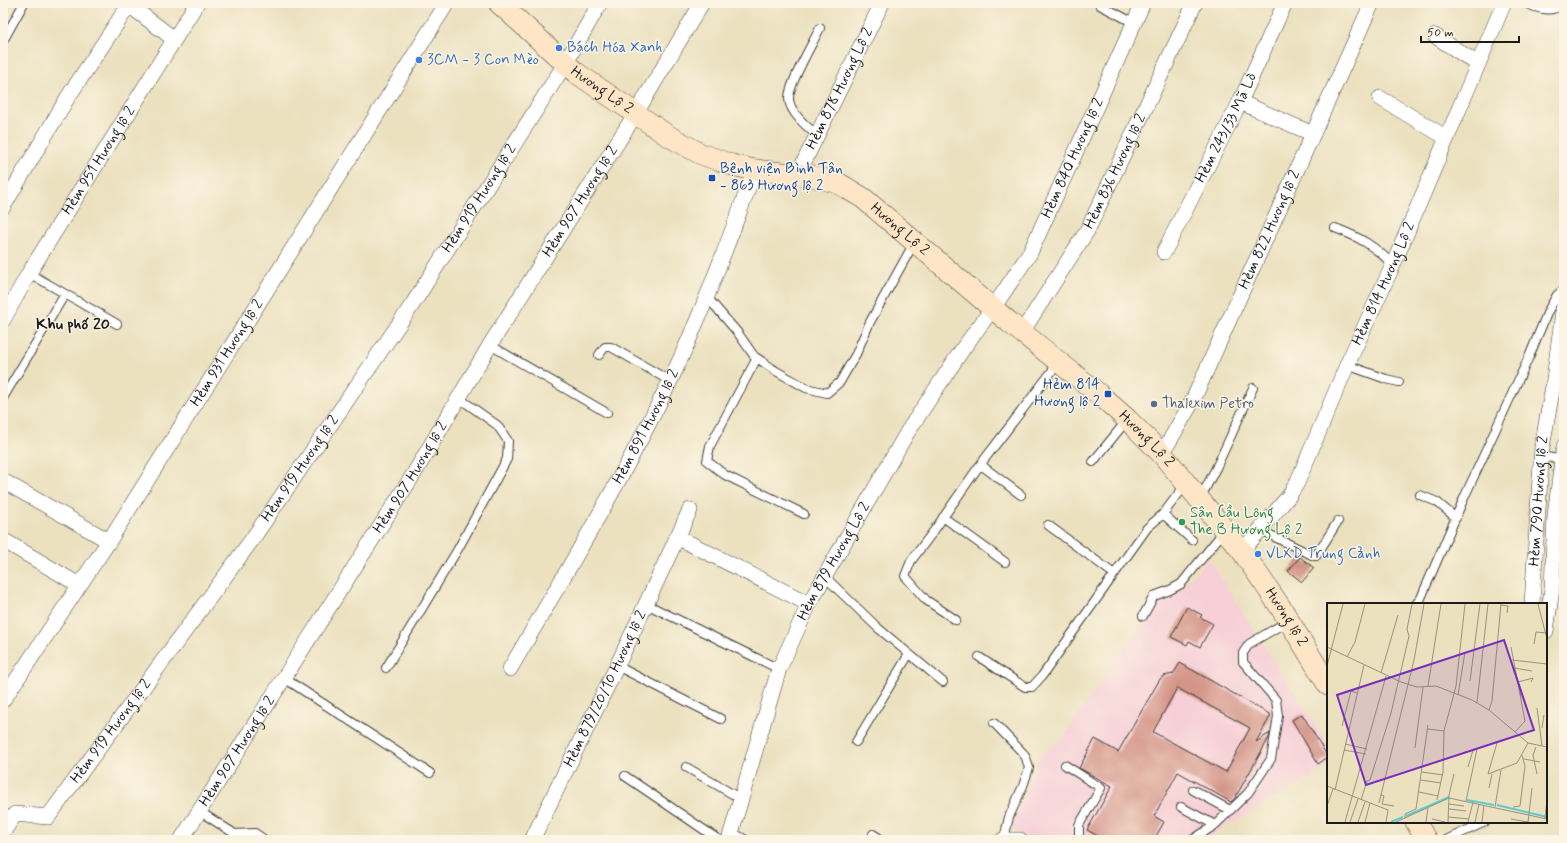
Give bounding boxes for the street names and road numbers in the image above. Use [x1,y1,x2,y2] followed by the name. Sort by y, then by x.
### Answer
[802,25,878,153] street label: Hẻm 878 Hương Lộ 2
[566,62,637,119] street label: Hương Lộ 2
[1191,70,1262,186] street label: Hẻm 243/33 Mã Lò
[1037,95,1109,221] street label: Hẻm 840 Hương lộ 2
[58,103,140,219] street label: Hẻm 951 Hương lộ 2
[1079,111,1151,232] street label: Hẻm 836 Hương lộ 2
[438,141,521,257] street label: Hẻm 919 Hương lộ 2
[538,142,623,261] street label: Hẻm 907 Hương lộ 2
[1234,167,1305,292] street label: Hẻm 822 Hương lộ 2
[866,198,933,260] street label: Hương Lộ 2
[1347,219,1420,348] street label: Hẻm 814 Hương Lộ 2
[186,296,268,410] street label: Hẻm 931 Hương lộ 2
[608,366,684,488] street label: Hẻm 891 Hương lộ 2
[1114,406,1179,471] street label: Hương Lộ 2
[257,411,344,526] street label: Hẻm 919 Hương lộ 2
[369,418,452,537] street label: Hẻm 907 Hương lộ 2
[1524,435,1554,567] street label: Hẻm 790 Hương lộ 2
[793,499,875,624] street label: Hẻm 879 Hương Lộ 2
[1260,584,1312,650] street label: Hương lộ 2
[559,607,652,770] street label: Hẻm 879/20/10 Hương lộ 2
[66,675,156,788] street label: Hẻm 919 Hương lộ 2
[195,692,280,811] street label: Hẻm 907 Hương lộ 2

